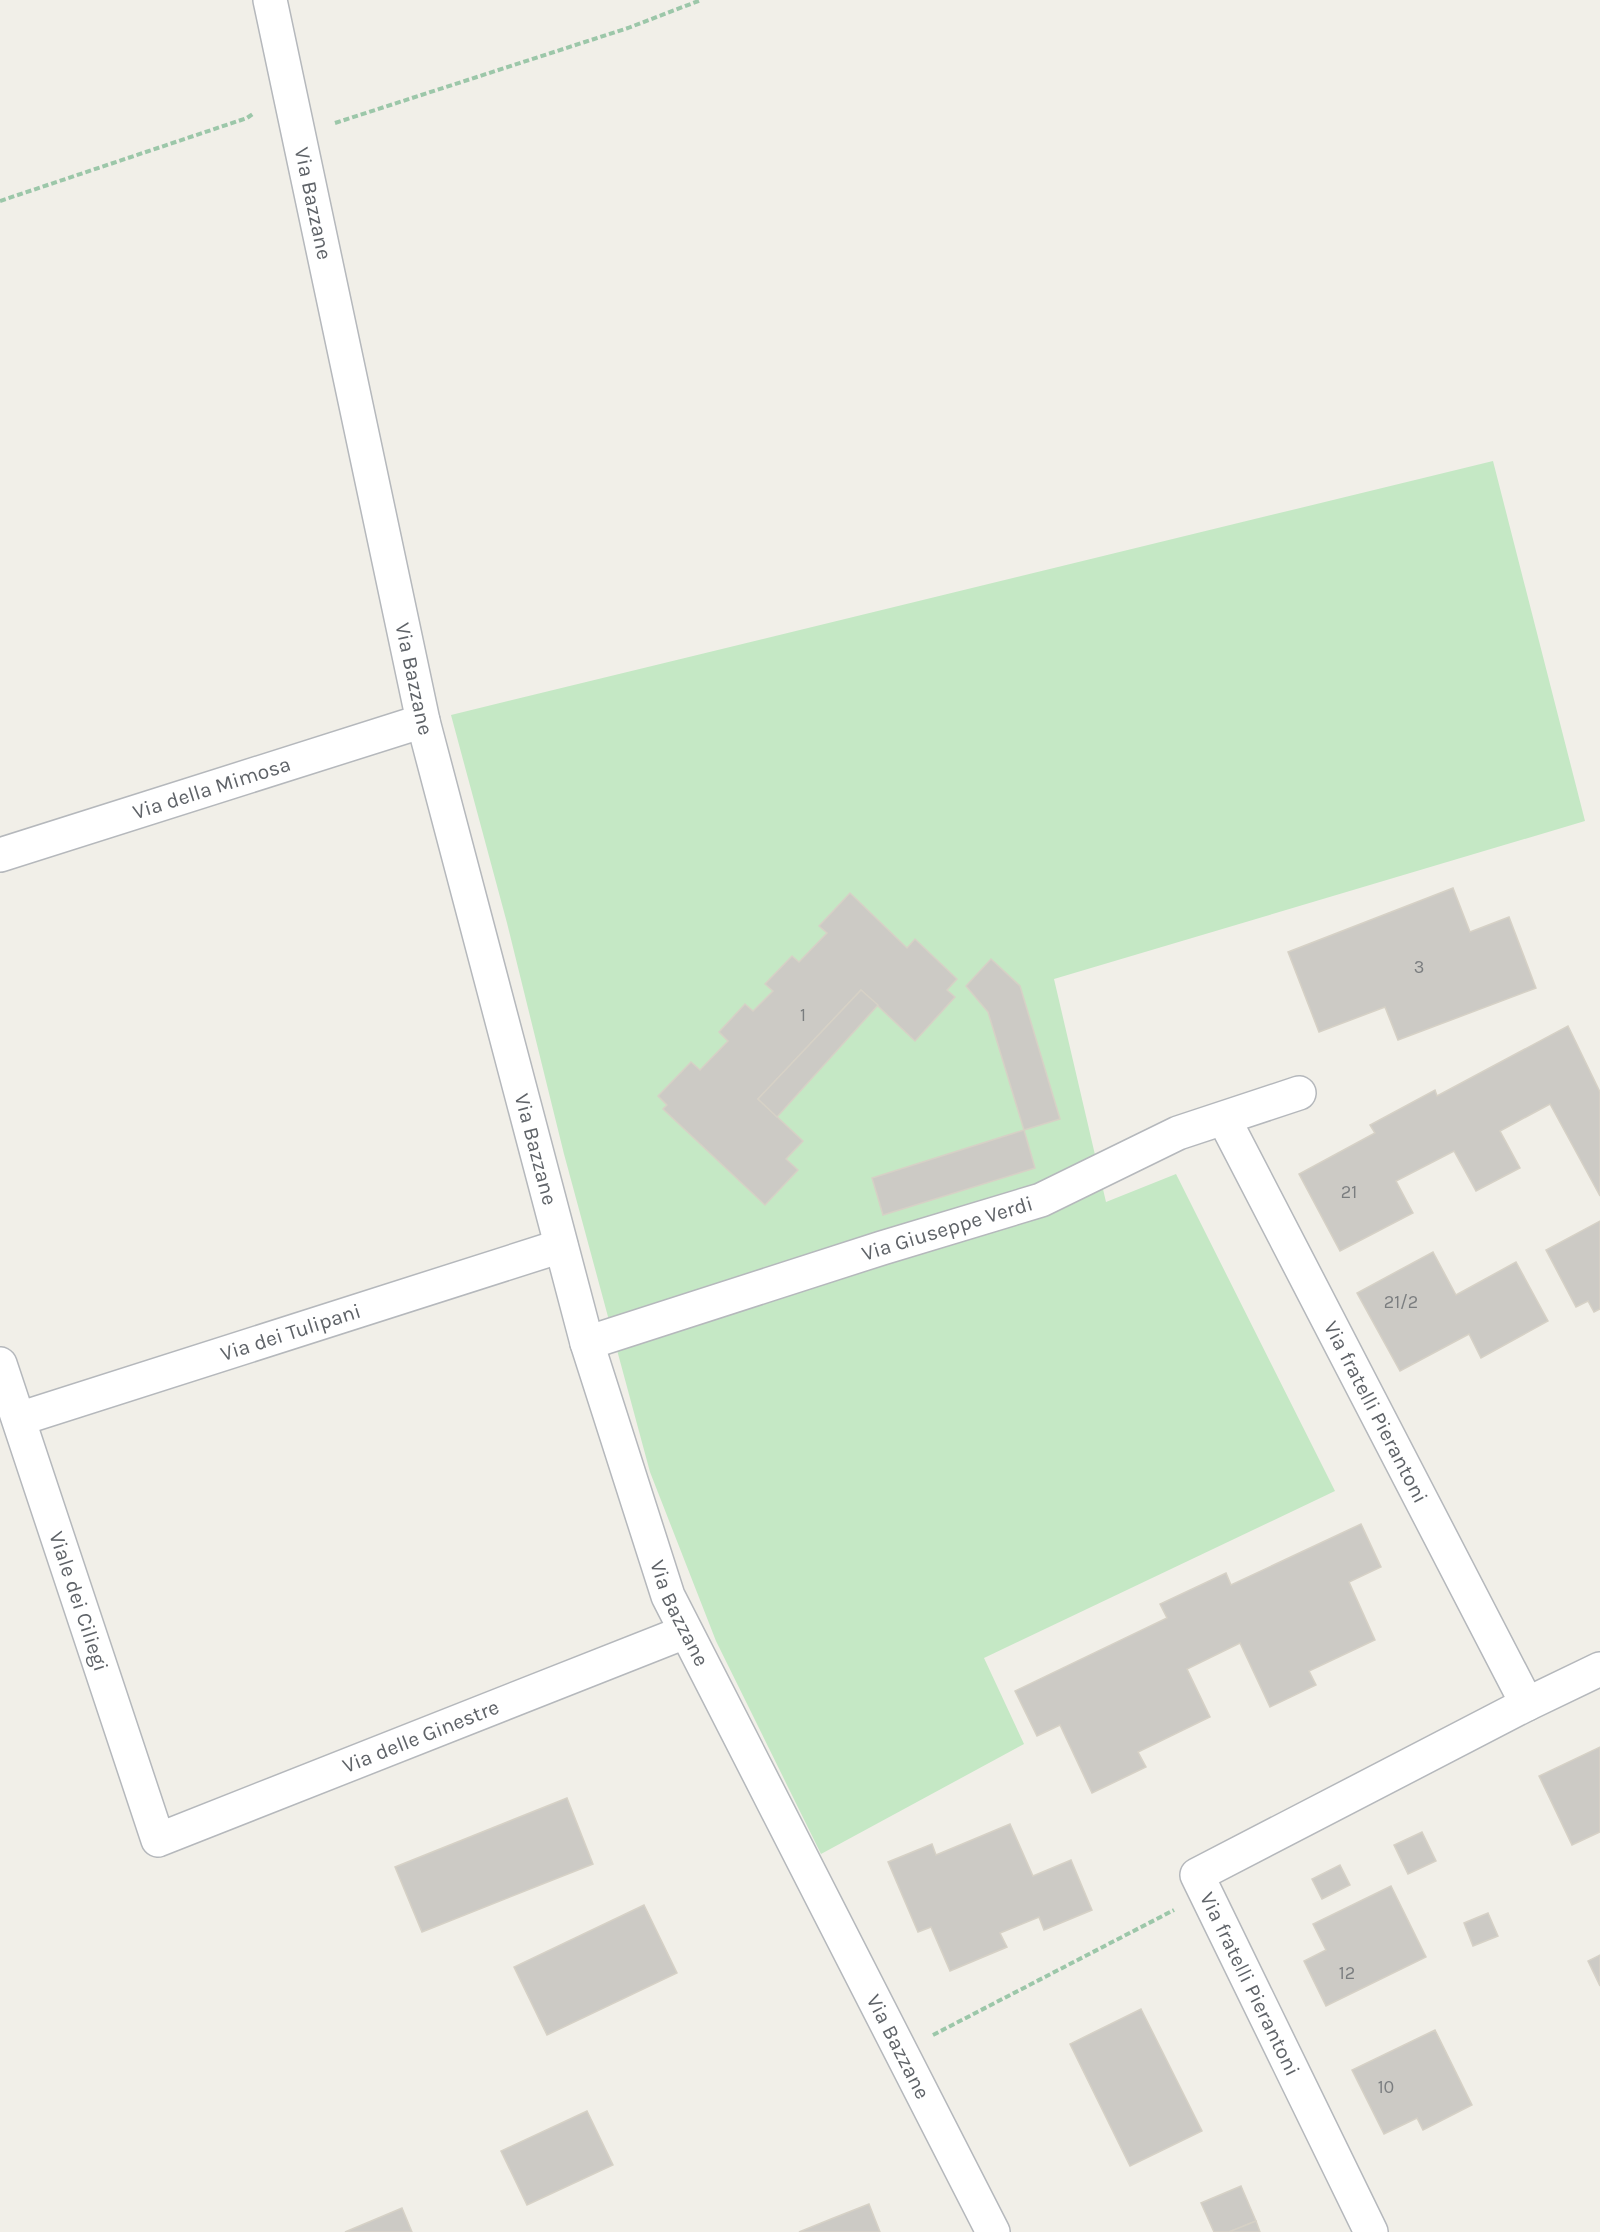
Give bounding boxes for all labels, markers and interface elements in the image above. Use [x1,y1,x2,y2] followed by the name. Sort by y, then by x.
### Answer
[290,145,337,262] street label: Via Bazzane
[390,621,438,738] street label: Via Bazzane
[130,752,293,824] street label: Via della Mimosa
[1414,956,1424,978] house number: 3
[800,1004,806,1026] house number: 1
[510,1091,562,1208] street label: Via Bazzane
[1341,1181,1357,1203] house number: 21
[859,1191,1036,1266] street label: Via Giuseppe Verdi
[1384,1291,1418,1313] house number: 21/2
[217,1299,364,1366] street label: Via dei Tulipani
[1319,1317,1433,1507] street label: Via fratelli Pierantoni
[44,1528,113,1674] street label: Viale dei Ciliegi
[645,1557,714,1670] street label: Via Bazzane
[339,1695,502,1778] street label: Via delle Ginestre
[1195,1888,1305,2080] street label: Via fratelli Pierantoni
[1339,1962,1355,1984] house number: 12
[862,1990,935,2103] street label: Via Bazzane
[1378,2076,1394,2098] house number: 10

